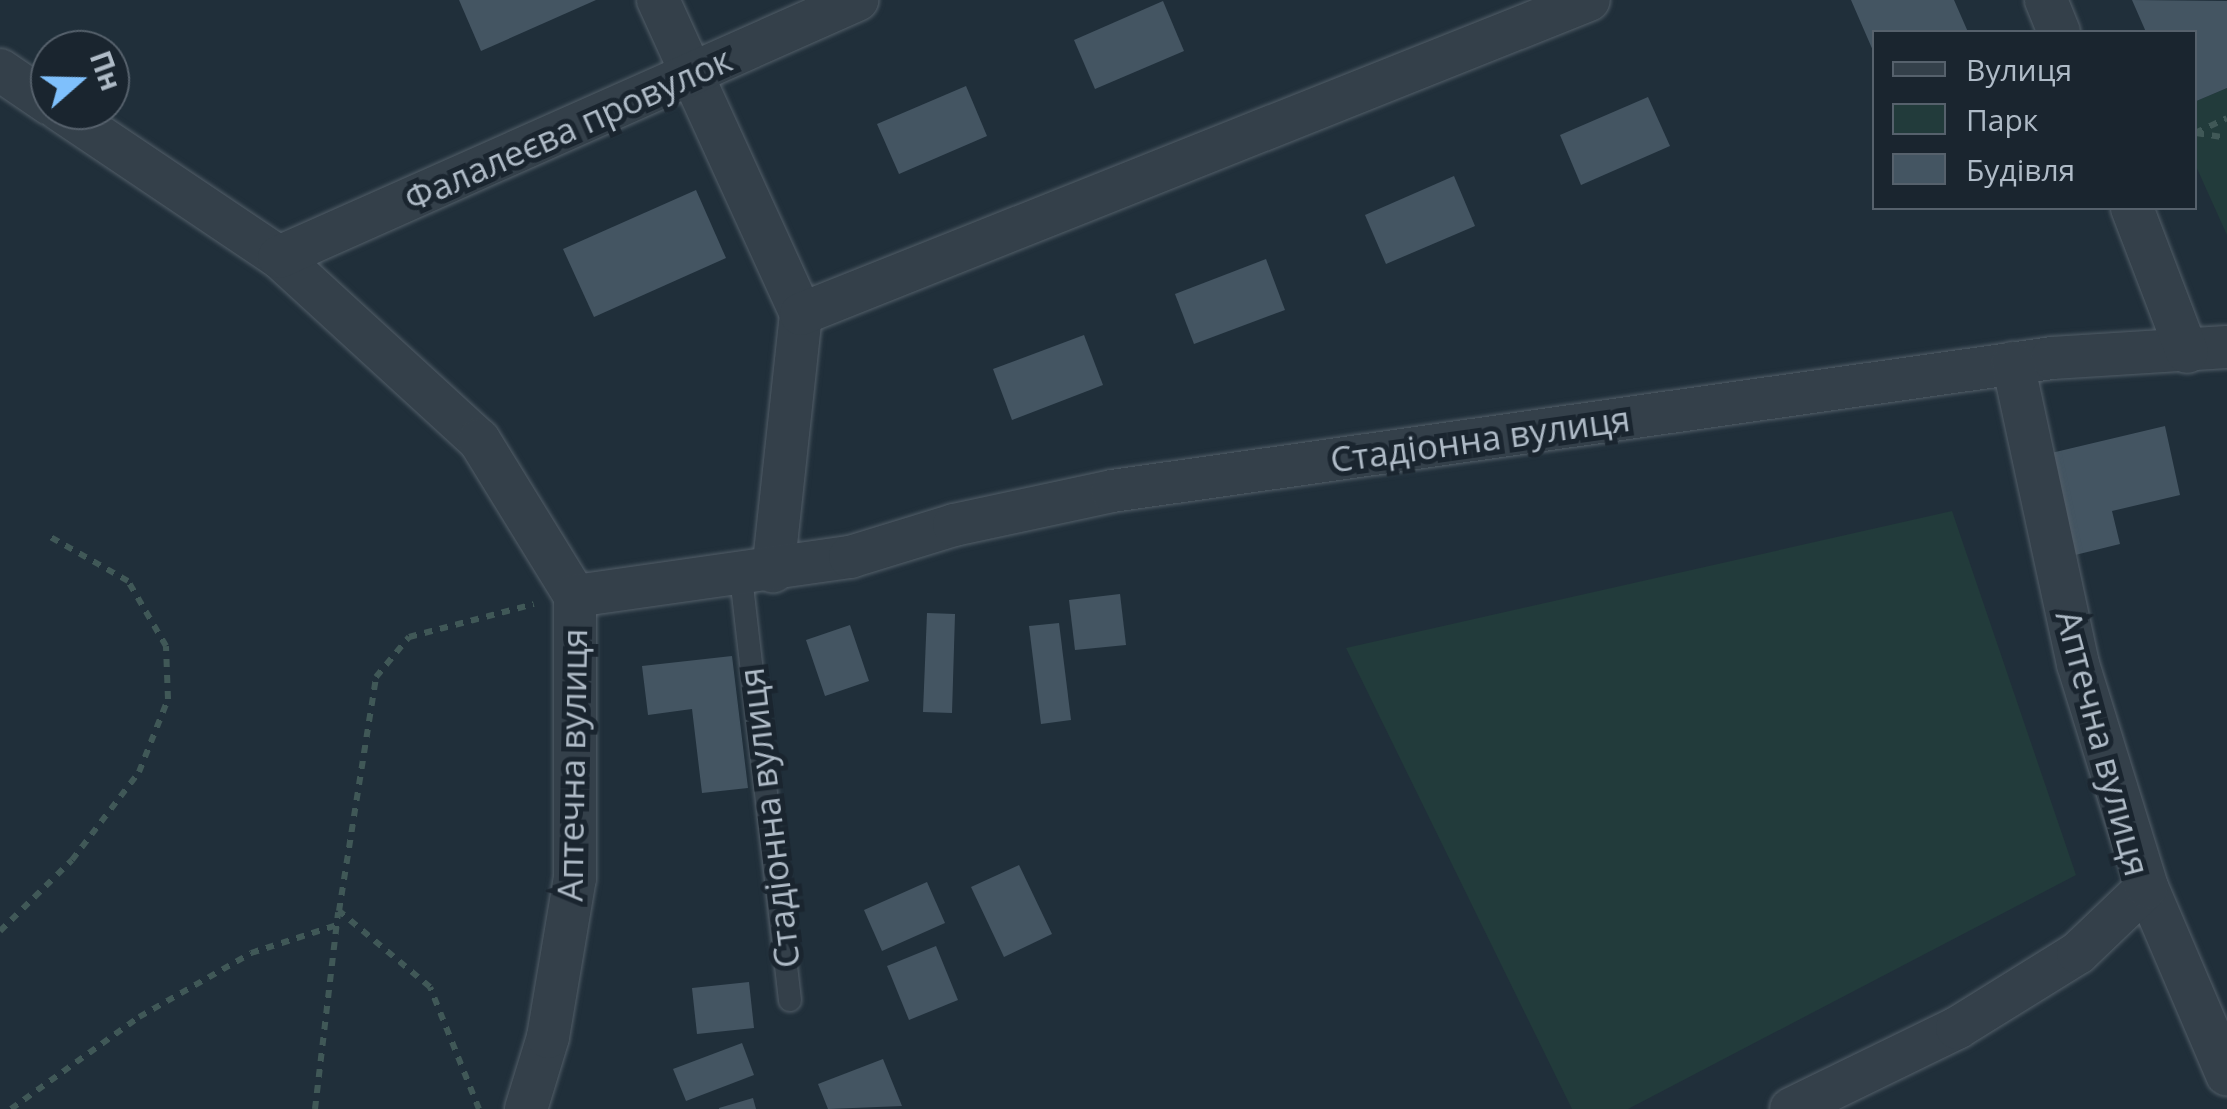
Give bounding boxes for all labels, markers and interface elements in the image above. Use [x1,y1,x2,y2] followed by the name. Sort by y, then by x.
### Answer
[30,30,130,130] north arrow
[1872,30,2197,210] legend
[398,38,738,220] street label: Фалалеєва провулок
[82,45,131,95] text: Пн
[1966,49,2072,90] text: Вулиця
[1966,99,2038,140] text: Парк
[1966,149,2075,190] text: Будівля
[1328,397,1632,481] street label: Стадіонна вулиця
[2047,606,2159,880] street label: Аптечна вулиця
[549,628,595,902] street label: Аптечна вулиця
[730,666,808,970] street label: Стадіонна вулиця

